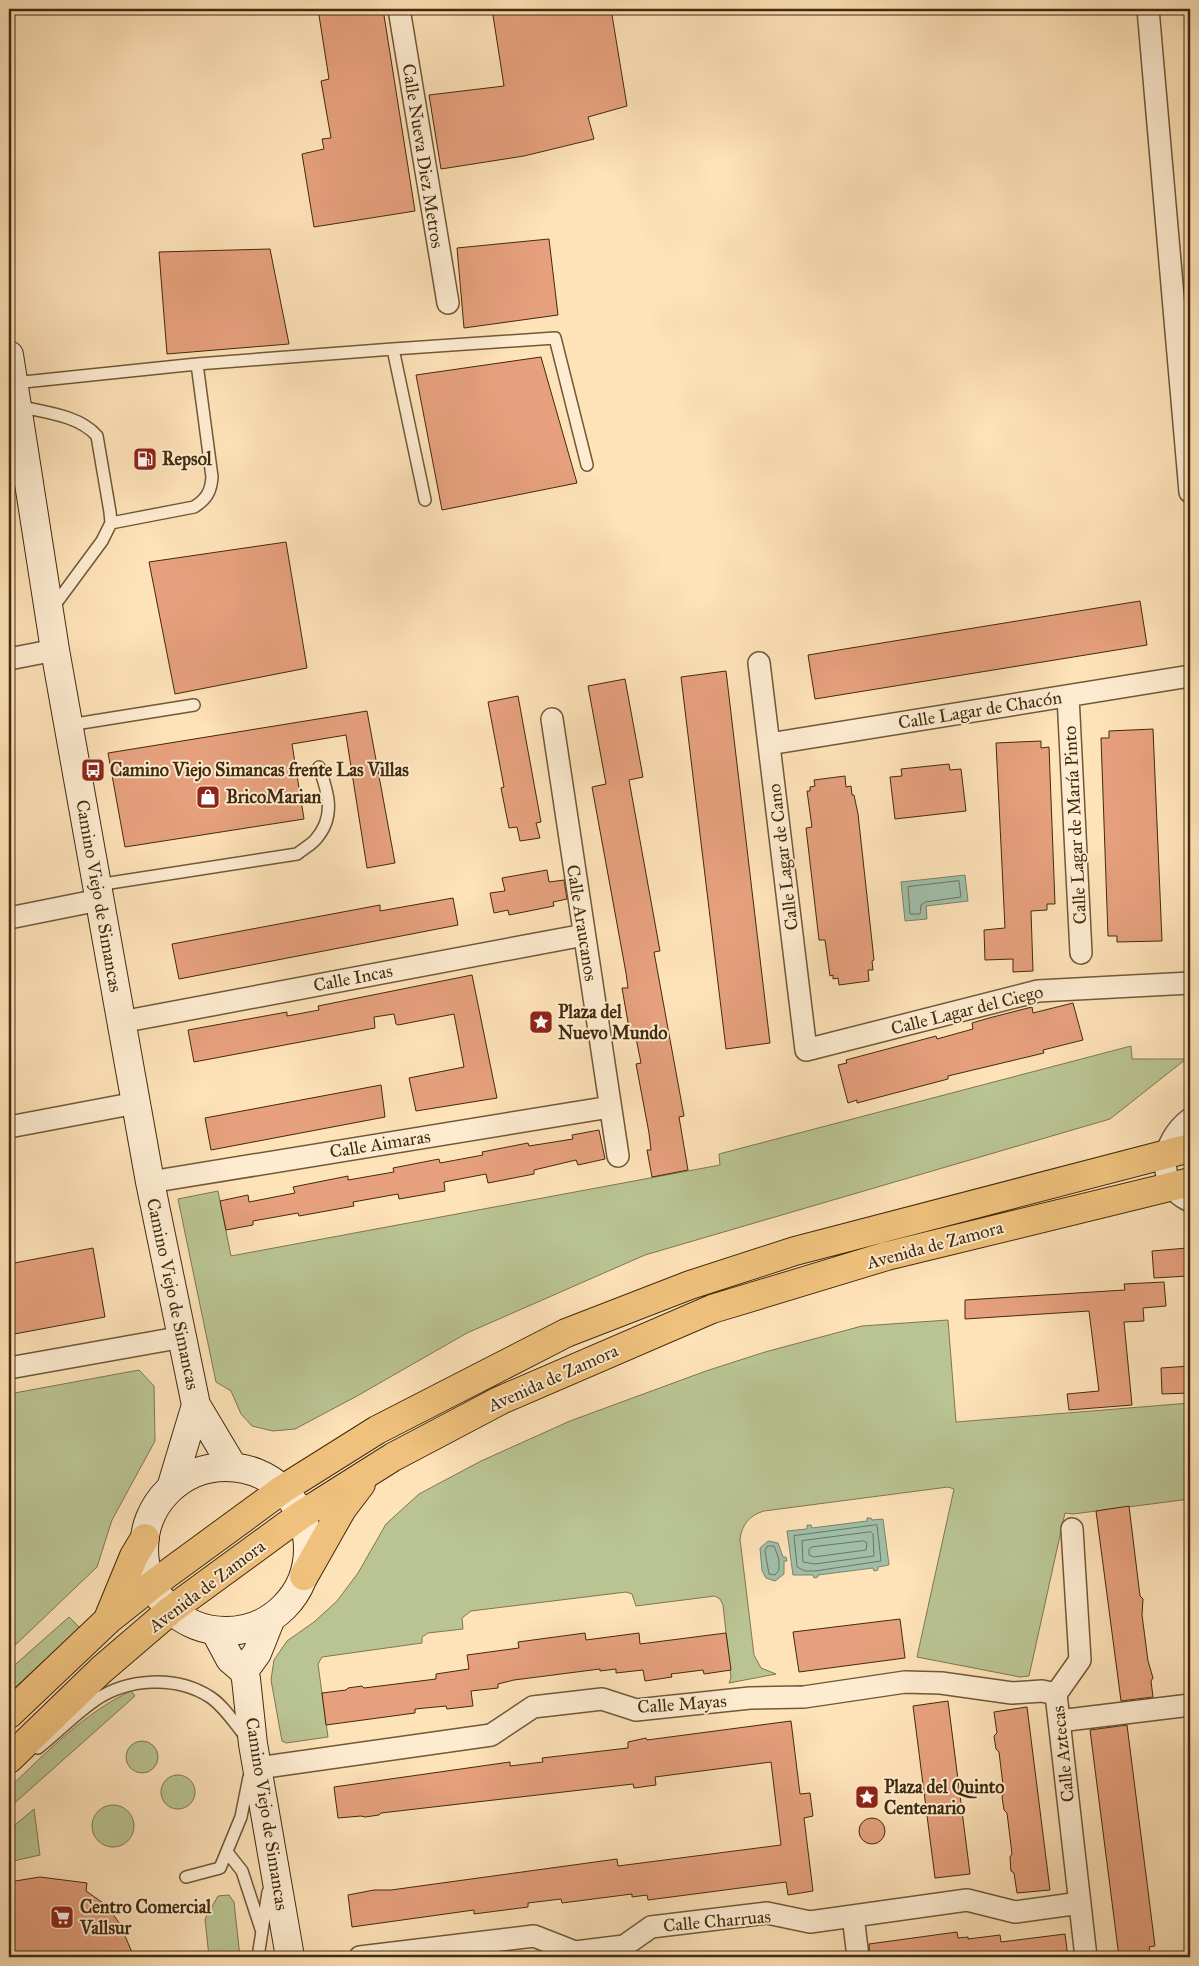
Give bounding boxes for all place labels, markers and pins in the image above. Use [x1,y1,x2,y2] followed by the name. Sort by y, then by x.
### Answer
[132,446,158,472] fuel station icon: Repsol
[162,448,213,471] place label: Repsol
[80,757,106,783] bus stop icon: Camino Viejo Simancas frente Las Villas
[110,759,409,782] place label: Camino Viejo Simancas frente Las Villas
[195,784,221,810] shop icon: BricoMarian
[226,786,322,808] place label: BricoMarian
[558,1001,668,1044] place label: Plaza del Nuevo Mundo
[528,1009,554,1035] place icon: Plaza del Nuevo Mundo
[884,1776,1004,1819] place label: Plaza del Quinto Centenario
[854,1784,880,1810] place icon: Plaza del Quinto Centenario
[79,1896,212,1939] place label: Centro Comercial Vallsur
[49,1904,75,1930] supermarket icon: Centro Comercial Vallsur

